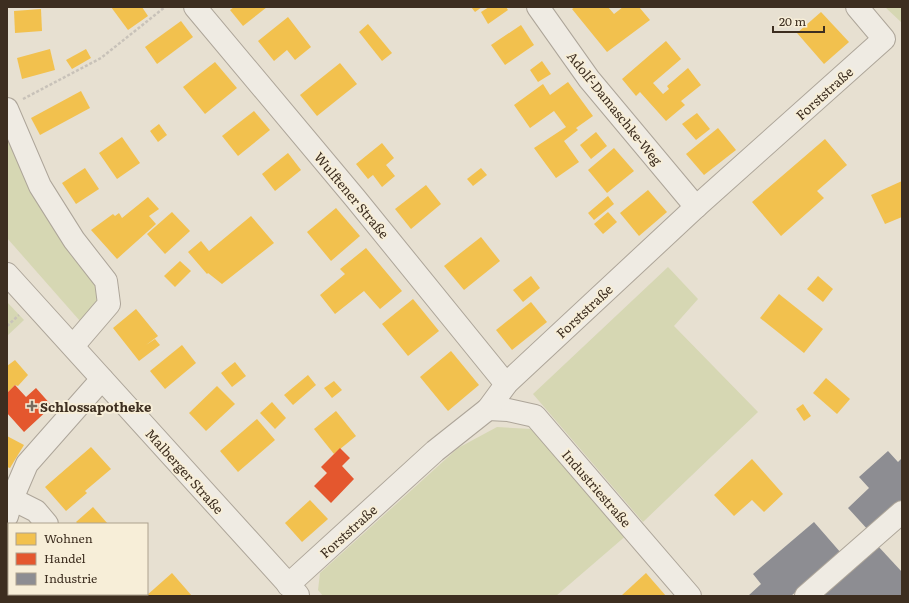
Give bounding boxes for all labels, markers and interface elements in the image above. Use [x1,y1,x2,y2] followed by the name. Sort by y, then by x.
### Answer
[773,8,824,34] scale bar
[779,12,806,30] text: 20 m
[563,47,667,170] street label: Adolf-Damaschke-Weg
[791,62,857,124] street label: Forststraße
[310,148,394,243] street label: Wulftener Straße
[551,280,617,342] street label: Forststraße
[40,397,151,416] place label: Schlossapotheke
[27,401,37,411] marker: Schlossapotheke
[142,424,229,518] street label: Malberger Straße
[558,445,636,531] street label: Industriestraße
[315,500,381,562] street label: Forststraße
[8,523,148,595] legend
[44,529,93,547] text: Wohnen
[44,549,86,567] text: Handel
[44,569,97,587] text: Industrie

